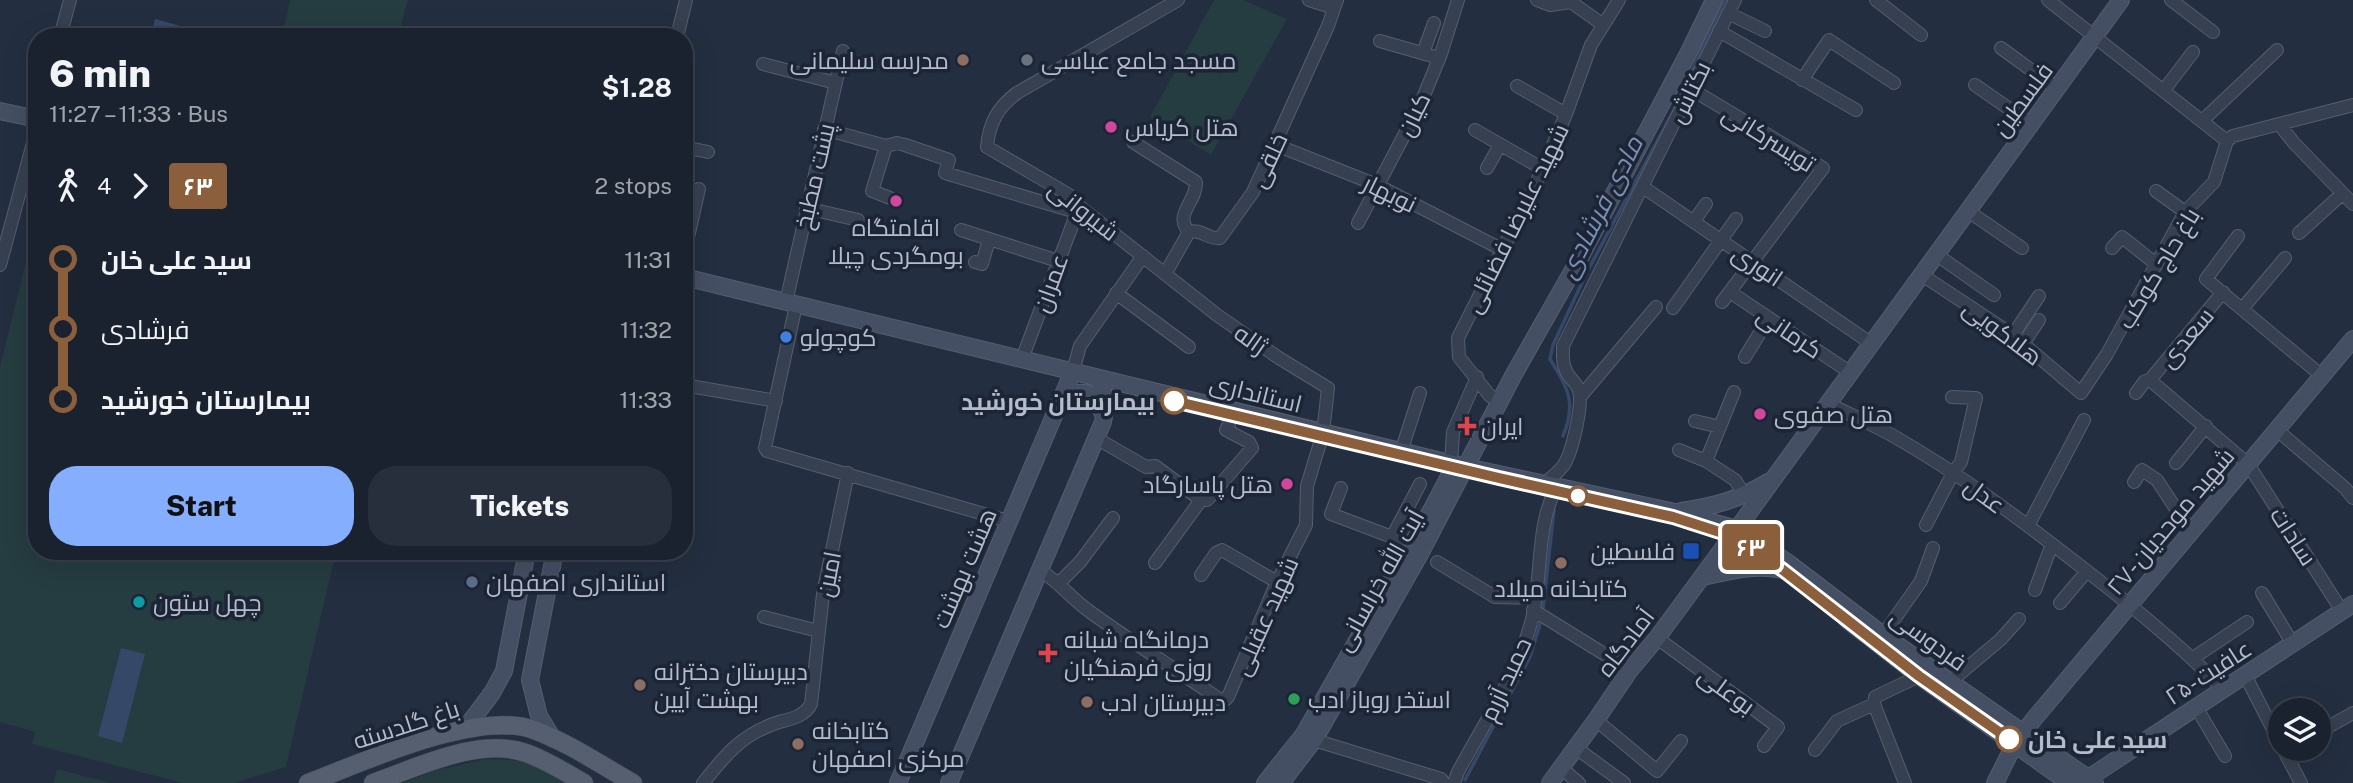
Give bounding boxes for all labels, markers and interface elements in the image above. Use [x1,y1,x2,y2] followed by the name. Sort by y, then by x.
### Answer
[790,46,949,75] place label: مدرسه سلیمانی
[1041,46,1236,77] place label: مسجد جامع عباسی
[49,51,151,96] text: 6 min
[955,52,971,68] marker: مدرسه سلیمانی
[1019,52,1035,68] marker: مسجد جامع عباسی
[1662,56,1717,128] street label: بکتاش
[1986,57,2059,142] street label: فلسطین
[602,72,672,103] text: $1.28
[1391,88,1436,141] street label: کیان
[1717,99,1821,179] street label: تویسرکانی
[49,100,228,127] text: 11:27 – 11:33 · Bus
[1125,113,1239,142] place label: هتل کریاس
[1103,119,1119,135] marker: هتل کریاس
[1458,119,1575,318] street label: شهید علیرضا فضائلی
[788,120,843,232] street label: پشت مطبخ
[1243,128,1294,192] street label: خلقی
[1551,131,1650,284] water label: مادی فرشادی
[49,167,87,205] icon: walk
[121,167,159,205] icon: forward
[1356,167,1421,219] street label: نوبهار
[97,172,111,199] text: 4
[183,172,213,200] text: ۶۳
[594,172,672,199] text: 2 stops
[1043,174,1125,247] street label: شیروانی
[888,193,904,209] marker: اقامتگاه بومگردی چیلا
[2111,202,2208,335] street label: باغ حاج کوکب
[828,213,964,272] place label: اقامتگاه بومگردی چیلا
[1727,238,1788,293] street label: انوری
[101,244,252,275] text: سید علی خان
[624,246,672,273] text: 11:31
[1027,250,1074,316] street label: عمران
[1957,293,2048,372] street label: هلاکویی
[1752,300,1828,365] street label: کرمانی
[2153,301,2220,373] street label: سعدی
[101,314,190,345] text: فرشادی
[620,316,672,343] text: 11:32
[1229,318,1273,360] street label: ژاله
[800,323,877,354] place label: کوچولو
[778,329,794,345] marker: کوچولو
[1207,368,1305,419] street label: استانداری
[101,384,311,415] text: بیمارستان خورشید
[619,386,672,413] text: 11:33
[961,387,1155,416] place label: بیمارستان خورشید
[1161,388,1187,414] marker: بیمارستان خورشید
[1774,400,1893,429] place label: هتل صفوی
[1752,406,1768,422] marker: هتل صفوی
[1481,412,1524,441] place label: ایران
[1459,418,1475,434] marker: ایران
[2100,442,2240,601] street label: ۲۷-شهید موحدیان
[49,466,354,546] button: Start
[368,466,672,546] button: Tickets
[1143,470,1273,501] place label: هتل پاسارگاد
[1959,471,2011,520] street label: عدل
[1279,476,1295,492] marker: هتل پاسارگاد
[1568,486,1588,506] unlabelled marker
[2265,502,2323,570] street label: سادات
[1328,503,1431,656] street label: آیت الله خراسانی
[926,504,1003,633] street label: هشت بهشت
[1720,524,1782,570] line badge: ۶۳
[1736,533,1766,561] text: ۶۳
[1591,537,1675,566] place label: فلسطین
[1681,541,1701,561] marker: فلسطین
[810,549,847,599] street label: امین
[1226,552,1304,680] street label: شهید عقیلی
[1553,555,1569,571] marker: کتابخانه میلاد
[486,568,666,597] place label: استانداری اصفهان
[464,574,480,590] marker: استانداری اصفهان
[1494,574,1628,602] place label: کتابخانه میلاد
[153,588,262,619] place label: چهل ستون
[131,594,147,610] marker: چهل ستون
[1590,602,1660,682] street label: آمادگاه
[1885,602,1973,677] street label: فردوسی
[1064,625,1212,682] place label: درمانگاه شبانه روزی فرهنگیان
[1473,633,1539,727] street label: حمید آزرم
[2160,634,2256,710] street label: ۲۵-عافیت
[1038,643,1058,663] marker: درمانگاه شبانه روزی فرهنگیان
[654,657,808,714] place label: دبیرستان دخترانه بهشت آیین
[1693,660,1761,721] street label: بوعلی
[632,677,648,693] marker: دبیرستان دخترانه بهشت آیین
[1308,685,1451,713] place label: استخر روباز ادب
[1101,688,1226,717] place label: دبیرستان ادب
[1286,691,1302,707] marker: استخر روباز ادب
[349,694,463,757] street label: باغ گلدسته
[1079,694,1095,710] marker: دبیرستان ادب
[2268,698,2331,761] map controls
[2268,698,2331,761] button: layers
[812,716,965,773] place label: کتابخانه مرکزی اصفهان
[2028,725,2167,754] place label: سید علی خان
[1996,726,2022,752] marker: سید علی خان
[790,736,806,752] marker: کتابخانه مرکزی اصفهان

